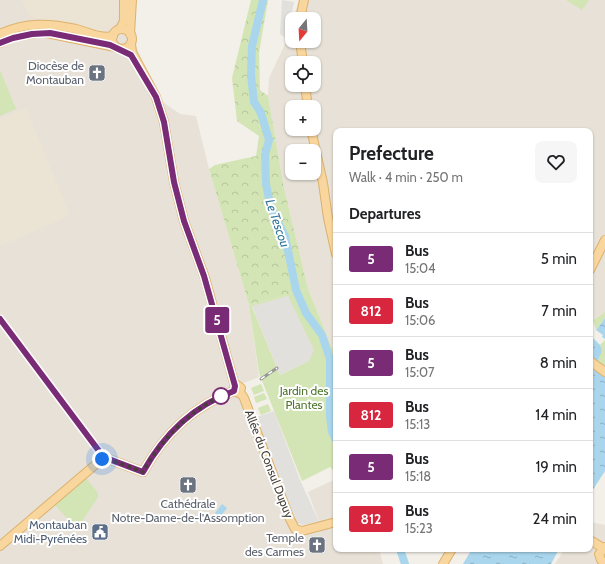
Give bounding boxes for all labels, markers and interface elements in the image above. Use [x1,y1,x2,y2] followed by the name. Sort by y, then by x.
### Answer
[285,12,321,48] north arrow
[285,12,321,180] map controls
[285,56,321,92] button: locate
[26,58,84,87] place label: Diocèse de Montauban
[87,63,107,83] church icon: Diocèse de Montauban
[285,100,321,136] button: +
[535,141,577,183] button: heart
[349,142,434,165] text: Prefecture
[285,144,321,180] button: −
[349,169,463,185] text: Walk · 4 min · 250 m
[262,197,294,250] water label: Le Tescou
[349,205,421,223] text: Departures
[405,242,429,260] text: Bus
[367,250,375,268] text: 5
[541,250,577,268] text: 5 min
[405,260,436,276] text: 15:04
[405,294,429,312] text: Bus
[360,302,382,320] text: 812
[541,302,577,320] text: 7 min
[204,307,230,333] line badge: 5
[213,311,221,329] text: 5
[405,312,435,328] text: 15:06
[405,346,429,364] text: Bus
[367,354,375,372] text: 5
[540,354,577,372] text: 8 min
[405,364,434,380] text: 15:07
[279,383,328,412] park label: Jardin des Plantes
[212,387,230,405] unlabelled marker
[405,398,429,416] text: Bus
[360,406,382,424] text: 812
[535,406,577,424] text: 14 min
[242,408,297,520] street label: Allée du Consul Dupuy
[405,416,430,432] text: 15:13
[92,449,112,469] your location
[405,450,429,468] text: Bus
[367,458,375,476] text: 5
[535,458,577,476] text: 19 min
[405,468,431,484] text: 15:18
[178,475,198,495] church icon: Cathédrale Notre-Dame-de-l'Assomption
[112,496,265,525] place label: Cathédrale Notre-Dame-de-l'Assomption
[405,502,429,520] text: Bus
[360,510,382,528] text: 812
[532,510,577,528] text: 24 min
[14,517,87,546] place label: Montauban Midi-Pyrénées
[405,520,433,536] text: 15:23
[90,522,110,542] public building icon: Montauban Midi-Pyrénées
[245,530,304,559] place label: Temple des Carmes
[307,535,327,555] church icon: Temple des Carmes

